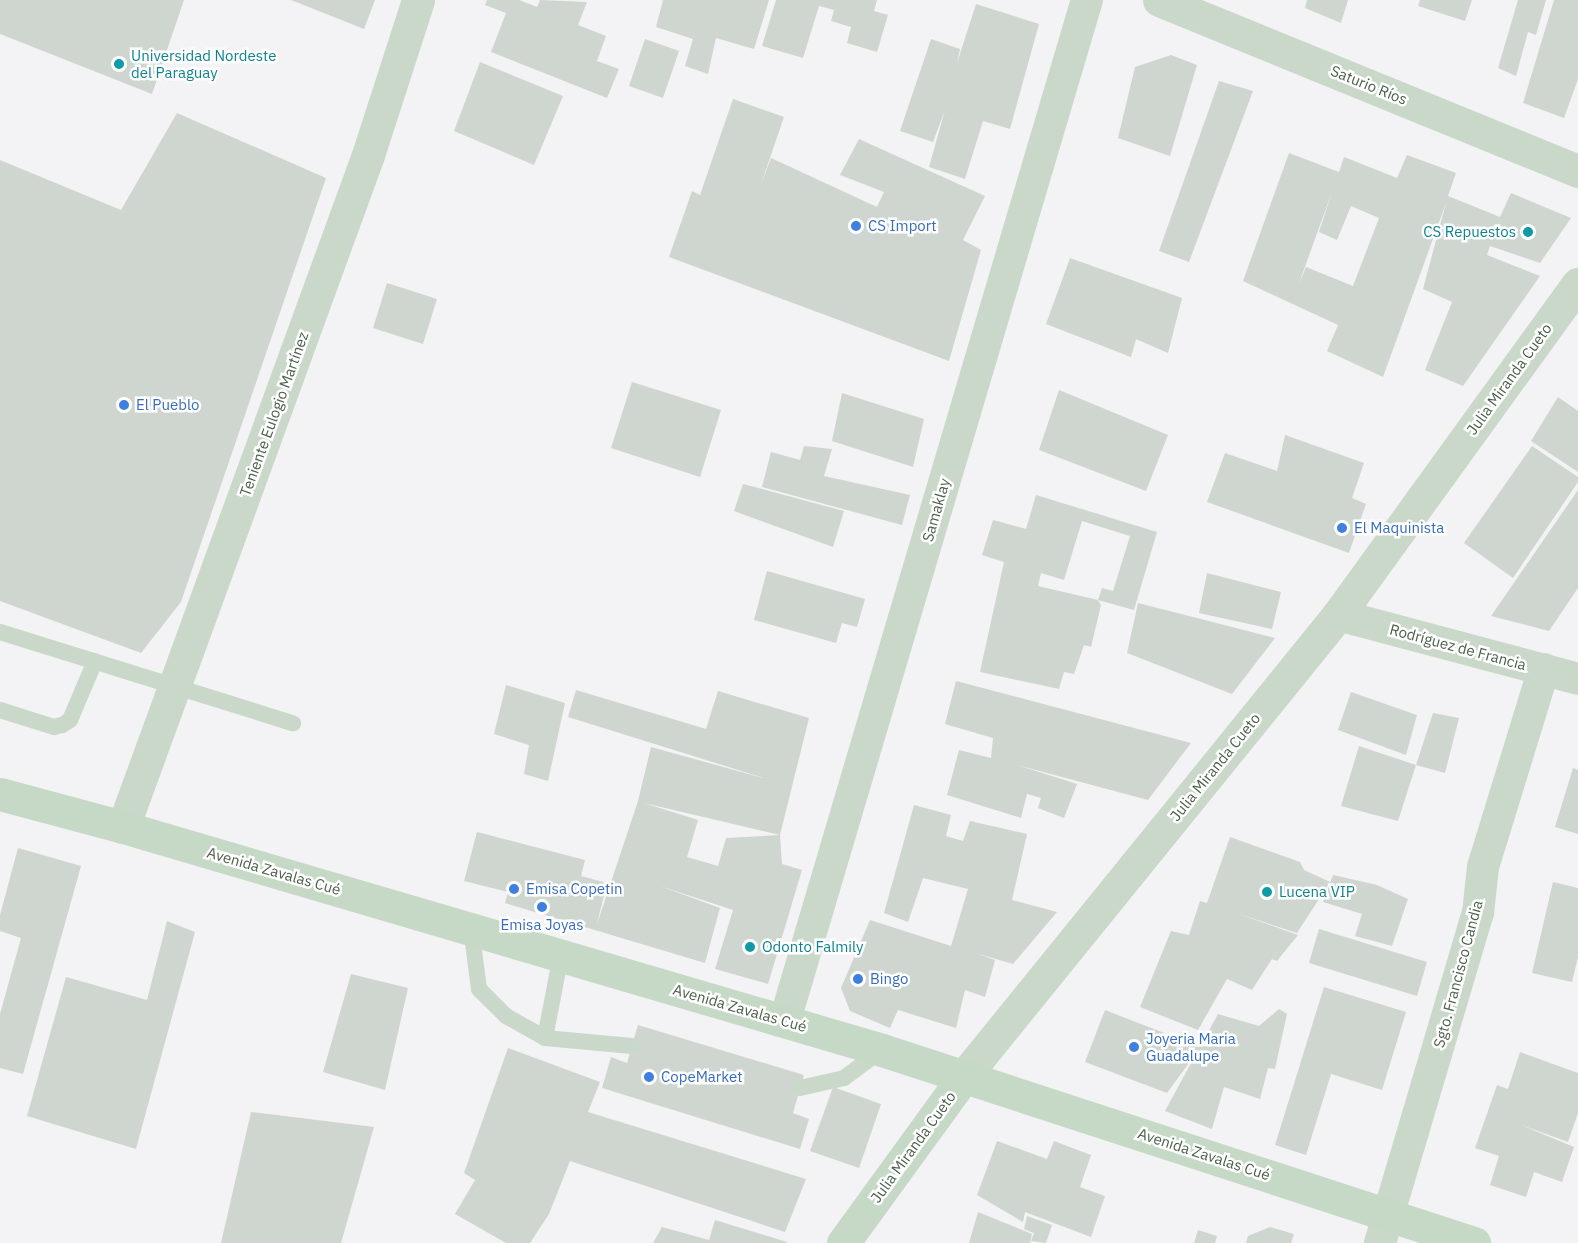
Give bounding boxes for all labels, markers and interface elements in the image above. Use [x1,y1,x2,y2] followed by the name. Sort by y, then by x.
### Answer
[131,46,276,81] place label: Universidad Nordeste del Paraguay
[112,57,126,71] marker: Universidad Nordeste del Paraguay
[1328,62,1410,108] street label: Saturio Ríos
[868,217,937,235] place label: CS Import
[849,219,863,233] marker: CS Import
[1423,223,1516,241] place label: CS Repuestos
[1521,225,1535,239] marker: CS Repuestos
[1463,320,1555,438] street label: Julia Miranda Cueto
[236,329,312,499] street label: Teniente Eulogio Martínez
[136,396,199,414] place label: El Pueblo
[117,398,131,412] marker: El Pueblo
[918,476,954,544] street label: Samaklay
[1354,519,1444,537] place label: El Maquinista
[1335,521,1349,535] marker: El Maquinista
[1388,620,1528,674] street label: Rodríguez de Francia
[1166,710,1264,824] street label: Julia Miranda Cueto
[205,843,343,899] street label: Avenida Zavalas Cué
[526,880,623,898] place label: Emisa Copetin
[507,882,521,896] marker: Emisa Copetin
[1279,883,1355,901] place label: Lucena VIP
[1260,885,1274,899] marker: Lucena VIP
[1430,898,1486,1050] street label: Sgto. Francisco Candia
[535,900,549,914] marker: Emisa Joyas
[500,916,584,934] place label: Emisa Joyas
[762,938,864,956] place label: Odonto Falmily
[743,940,757,954] marker: Odonto Falmily
[870,970,908,988] place label: Bingo
[851,972,865,986] marker: Bingo
[671,980,809,1036] street label: Avenida Zavalas Cué
[1146,1029,1236,1064] place label: Joyeria Maria Guadalupe
[1127,1040,1141,1054] marker: Joyeria Maria Guadalupe
[661,1068,742,1086] place label: CopeMarket
[642,1070,656,1084] marker: CopeMarket
[867,1088,959,1206] street label: Julia Miranda Cueto
[1136,1124,1272,1184] street label: Avenida Zavalas Cué

